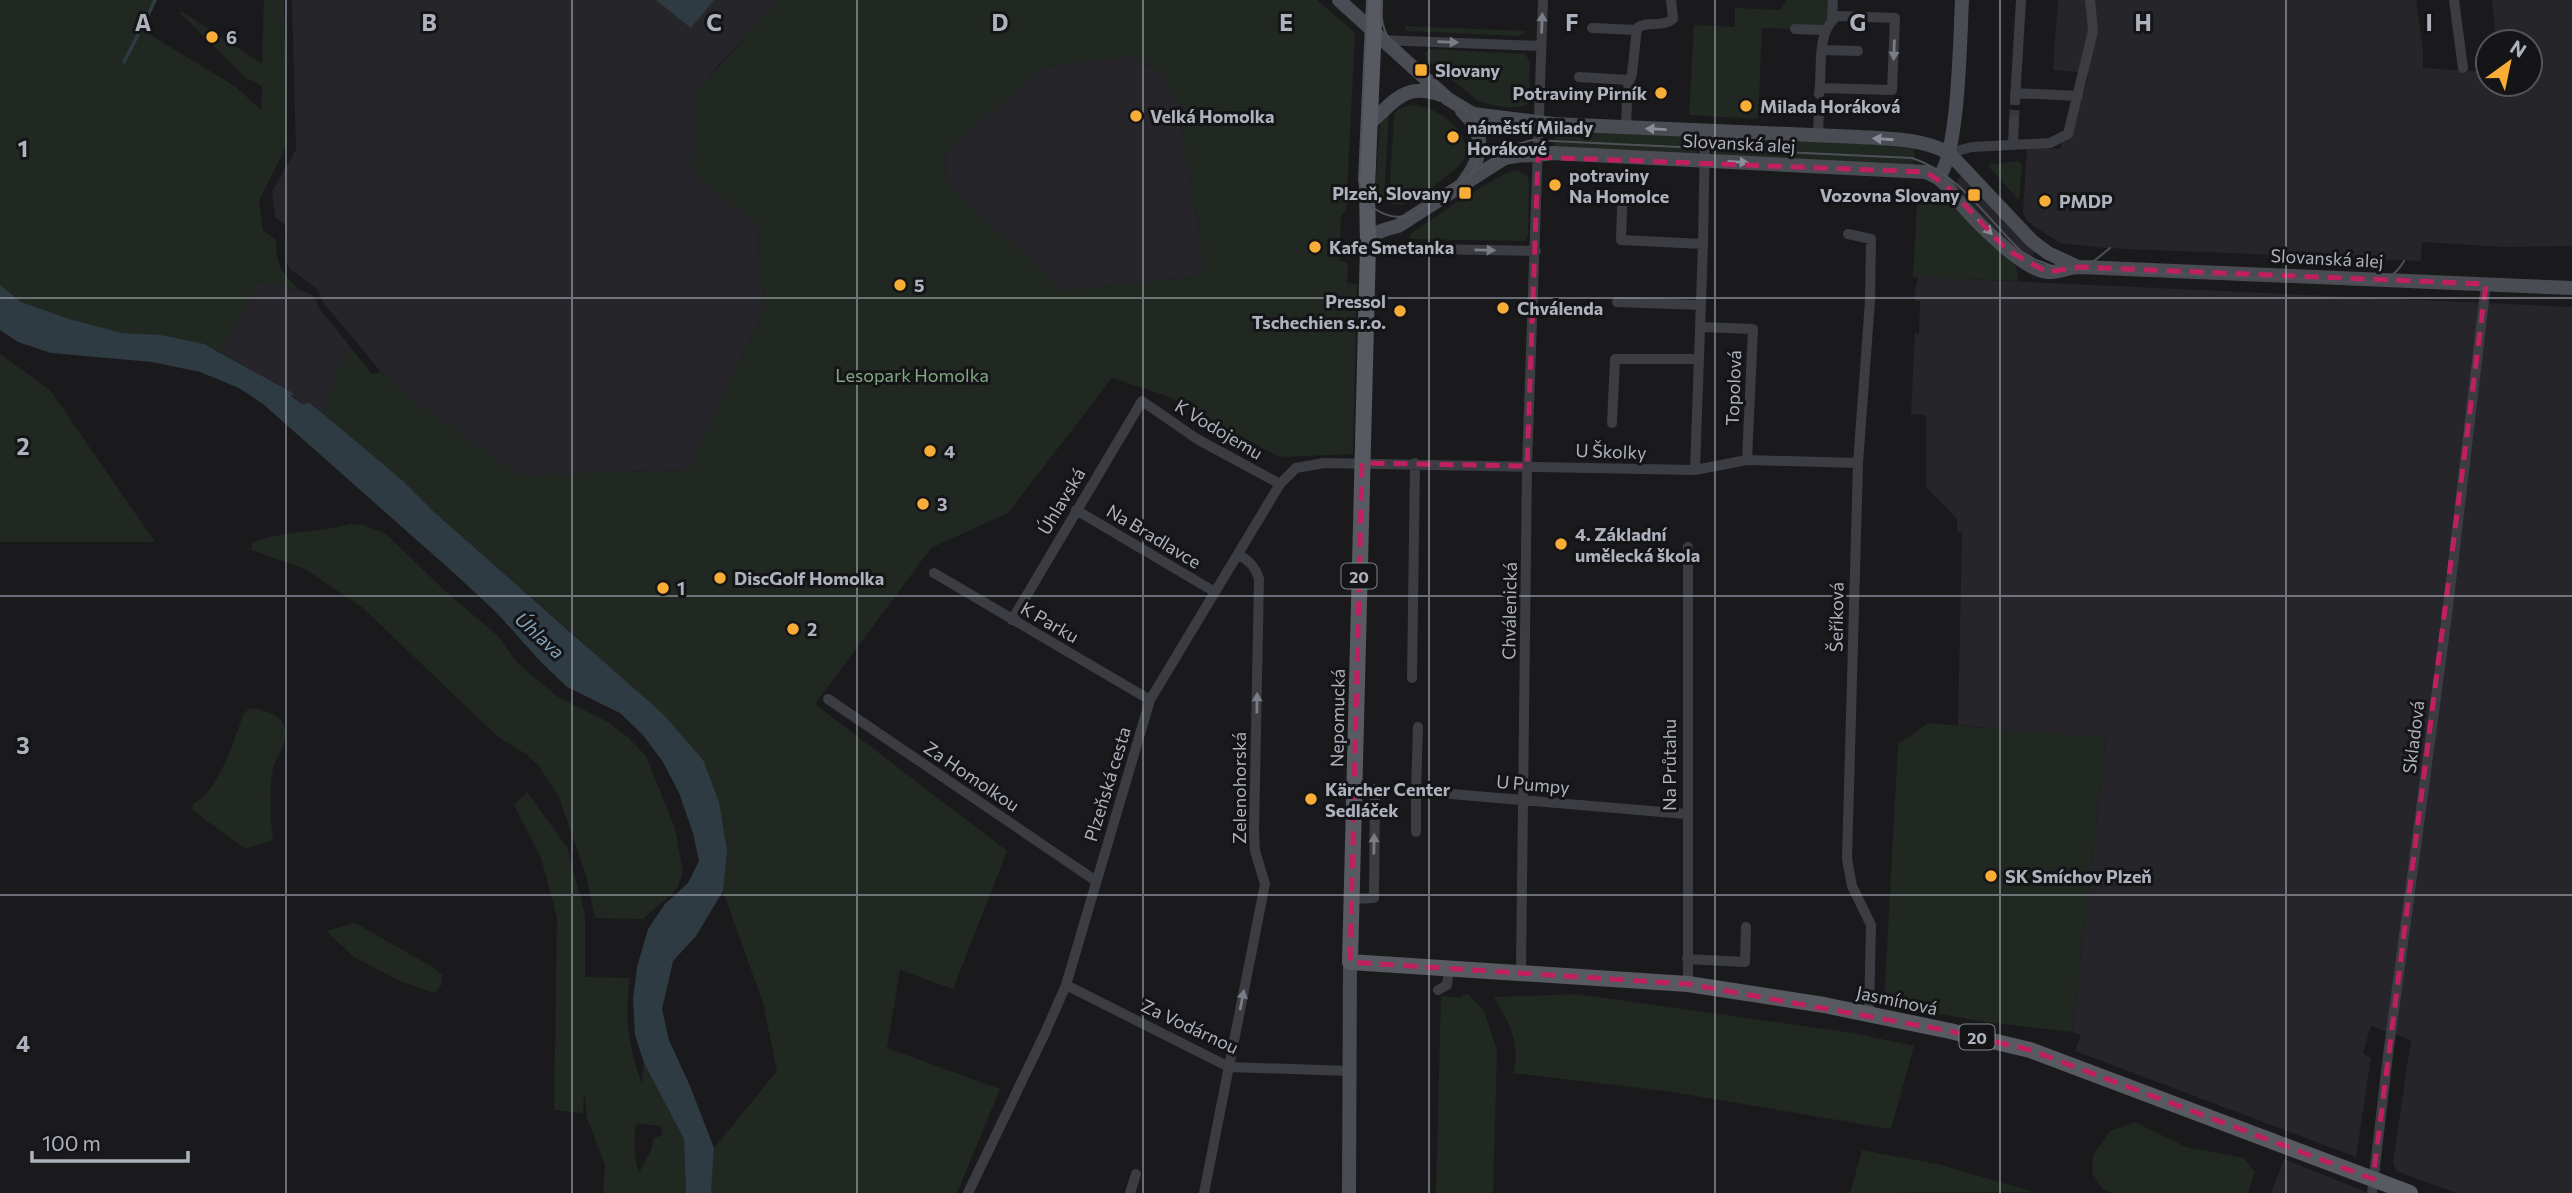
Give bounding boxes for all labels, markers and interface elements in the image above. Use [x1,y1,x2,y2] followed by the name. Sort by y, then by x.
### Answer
[135,8,152,36] text: A
[421,8,437,36] text: B
[706,8,722,36] text: C
[992,8,1009,36] text: D
[1279,8,1293,36] text: E
[1565,8,1579,36] text: F
[1850,8,1866,36] text: G
[2134,8,2152,36] text: H
[2425,8,2433,36] text: I
[1537,12,1548,34] one-way arrow
[226,26,237,48] place label: 6
[2474,28,2544,98] north arrow
[204,29,220,45] marker: 6
[2506,35,2531,62] text: N
[1438,37,1460,48] one-way arrow
[1888,39,1899,61] one-way arrow
[1435,59,1500,81] place label: Slovany
[1413,62,1429,78] marker: Slovany
[1513,82,1648,104] place label: Potraviny Pirník
[1653,85,1669,101] marker: Potraviny Pirník
[1760,95,1900,117] place label: Milada Horáková
[1738,98,1754,114] marker: Milada Horáková
[1150,105,1275,127] place label: Velká Homolka
[1128,108,1144,124] marker: Velká Homolka
[1467,116,1594,159] place label: náměstí Milady Horákové
[1644,123,1666,134] one-way arrow
[1445,129,1461,145] marker: náměstí Milady Horákové
[1682,129,1796,157] street label: Slovanská alej
[1872,133,1894,144] one-way arrow
[18,134,28,162] text: 1
[1728,157,1750,168] one-way arrow
[1569,164,1669,207] place label: potraviny Na Homolce
[1547,177,1563,193] marker: potraviny Na Homolce
[1332,182,1451,204] place label: Plzeň, Slovany
[1820,184,1960,206] place label: Vozovna Slovany
[1457,185,1473,201] marker: Plzeň, Slovany
[1966,187,1982,203] marker: Vozovna Slovany
[2059,190,2113,212] place label: PMDP
[2037,193,2053,209] marker: PMDP
[1976,218,1992,235] one-way arrow
[1329,236,1454,258] place label: Kafe Smetanka
[1307,239,1323,255] marker: Kafe Smetanka
[2270,244,2384,272] street label: Slovanská alej
[1474,245,1496,256] one-way arrow
[914,274,925,296] place label: 5
[892,277,908,293] marker: 5
[1252,290,1386,333] place label: Pressol Tschechien s.r.o.
[1517,297,1603,319] place label: Chválenda
[1495,300,1511,316] marker: Chválenda
[1392,303,1408,319] marker: Pressol Tschechien s.r.o.
[1721,350,1745,426] street label: Topolová
[835,364,989,386] park label: Lesopark Homolka
[1171,394,1267,464] street label: K Vodojemu
[16,432,30,460] text: 2
[1575,439,1647,463] street label: U Školky
[944,440,955,462] place label: 4
[922,443,938,459] marker: 4
[1033,464,1089,538] street label: Úhlavská
[937,493,948,515] place label: 3
[915,496,931,512] marker: 3
[1103,499,1205,573] street label: Na Bradlavce
[1575,523,1700,566] place label: 4. Základní umělecká škola
[1553,536,1569,552] marker: 4. Základní umělecká škola
[1497,562,1521,660] street label: Chválenická
[1342,564,1376,589] road number: 20
[734,567,884,589] place label: DiscGolf Homolka
[712,570,728,586] marker: DiscGolf Homolka
[677,577,685,599] place label: 1
[655,580,671,596] marker: 1
[1824,582,1848,652] street label: Šeříková
[1017,597,1083,647] street label: K Parku
[511,606,570,663] water label: Úhlava
[807,618,817,640] place label: 2
[785,621,801,637] marker: 2
[1325,669,1349,767] street label: Nepomucká
[1251,692,1263,714] one-way arrow
[2398,699,2428,775] street label: Skladová
[1658,719,1680,811] street label: Na Průtahu
[1079,724,1135,844] street label: Plzeňská cesta
[16,731,30,759] text: 3
[1228,732,1250,844] street label: Zelenohorská
[920,736,1024,816] street label: Za Homolkou
[1495,770,1571,798] street label: U Pumpy
[1325,778,1451,821] place label: Kärcher Center Sedláček
[1303,791,1319,807] marker: Kärcher Center Sedláček
[1368,833,1380,855] one-way arrow
[2005,865,2152,887] place label: SK Smíchov Plzeň
[1983,868,1999,884] marker: SK Smíchov Plzeň
[1854,981,1940,1019] street label: Jasmínová
[1237,989,1248,1011] one-way arrow
[1138,994,1242,1058] street label: Za Vodárnou
[1960,1024,1994,1050] road number: 20
[16,1029,30,1057] text: 4
[32,1120,187,1164] scale bar
[42,1130,101,1155] text: 100 m

